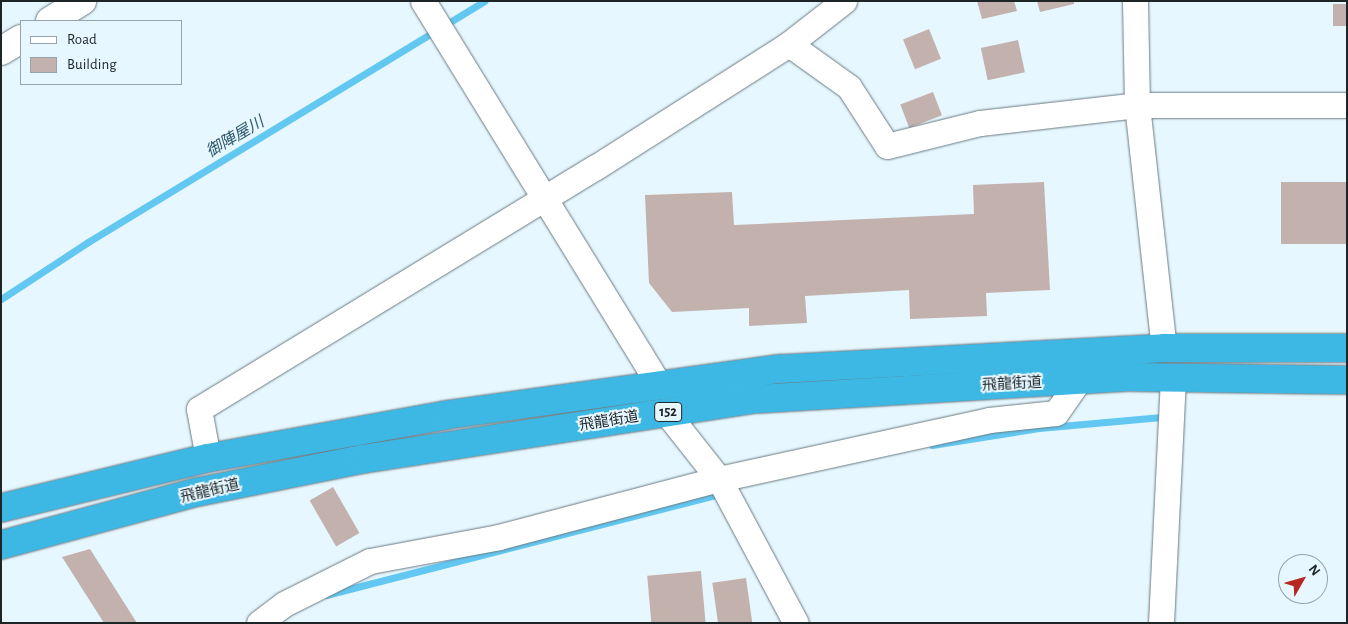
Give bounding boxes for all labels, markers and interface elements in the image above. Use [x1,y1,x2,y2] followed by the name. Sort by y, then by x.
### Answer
[20,20,182,85] legend
[67,32,97,47] text: Road
[67,57,117,72] text: Building
[203,112,267,162] water label: 御陣屋川
[982,373,1042,395] street label: 飛龍街道
[653,401,683,424] road number: 152
[578,407,640,435] street label: 飛龍街道
[179,475,241,507] street label: 飛龍街道
[1278,554,1328,604] north arrow
[1306,562,1323,579] text: N

